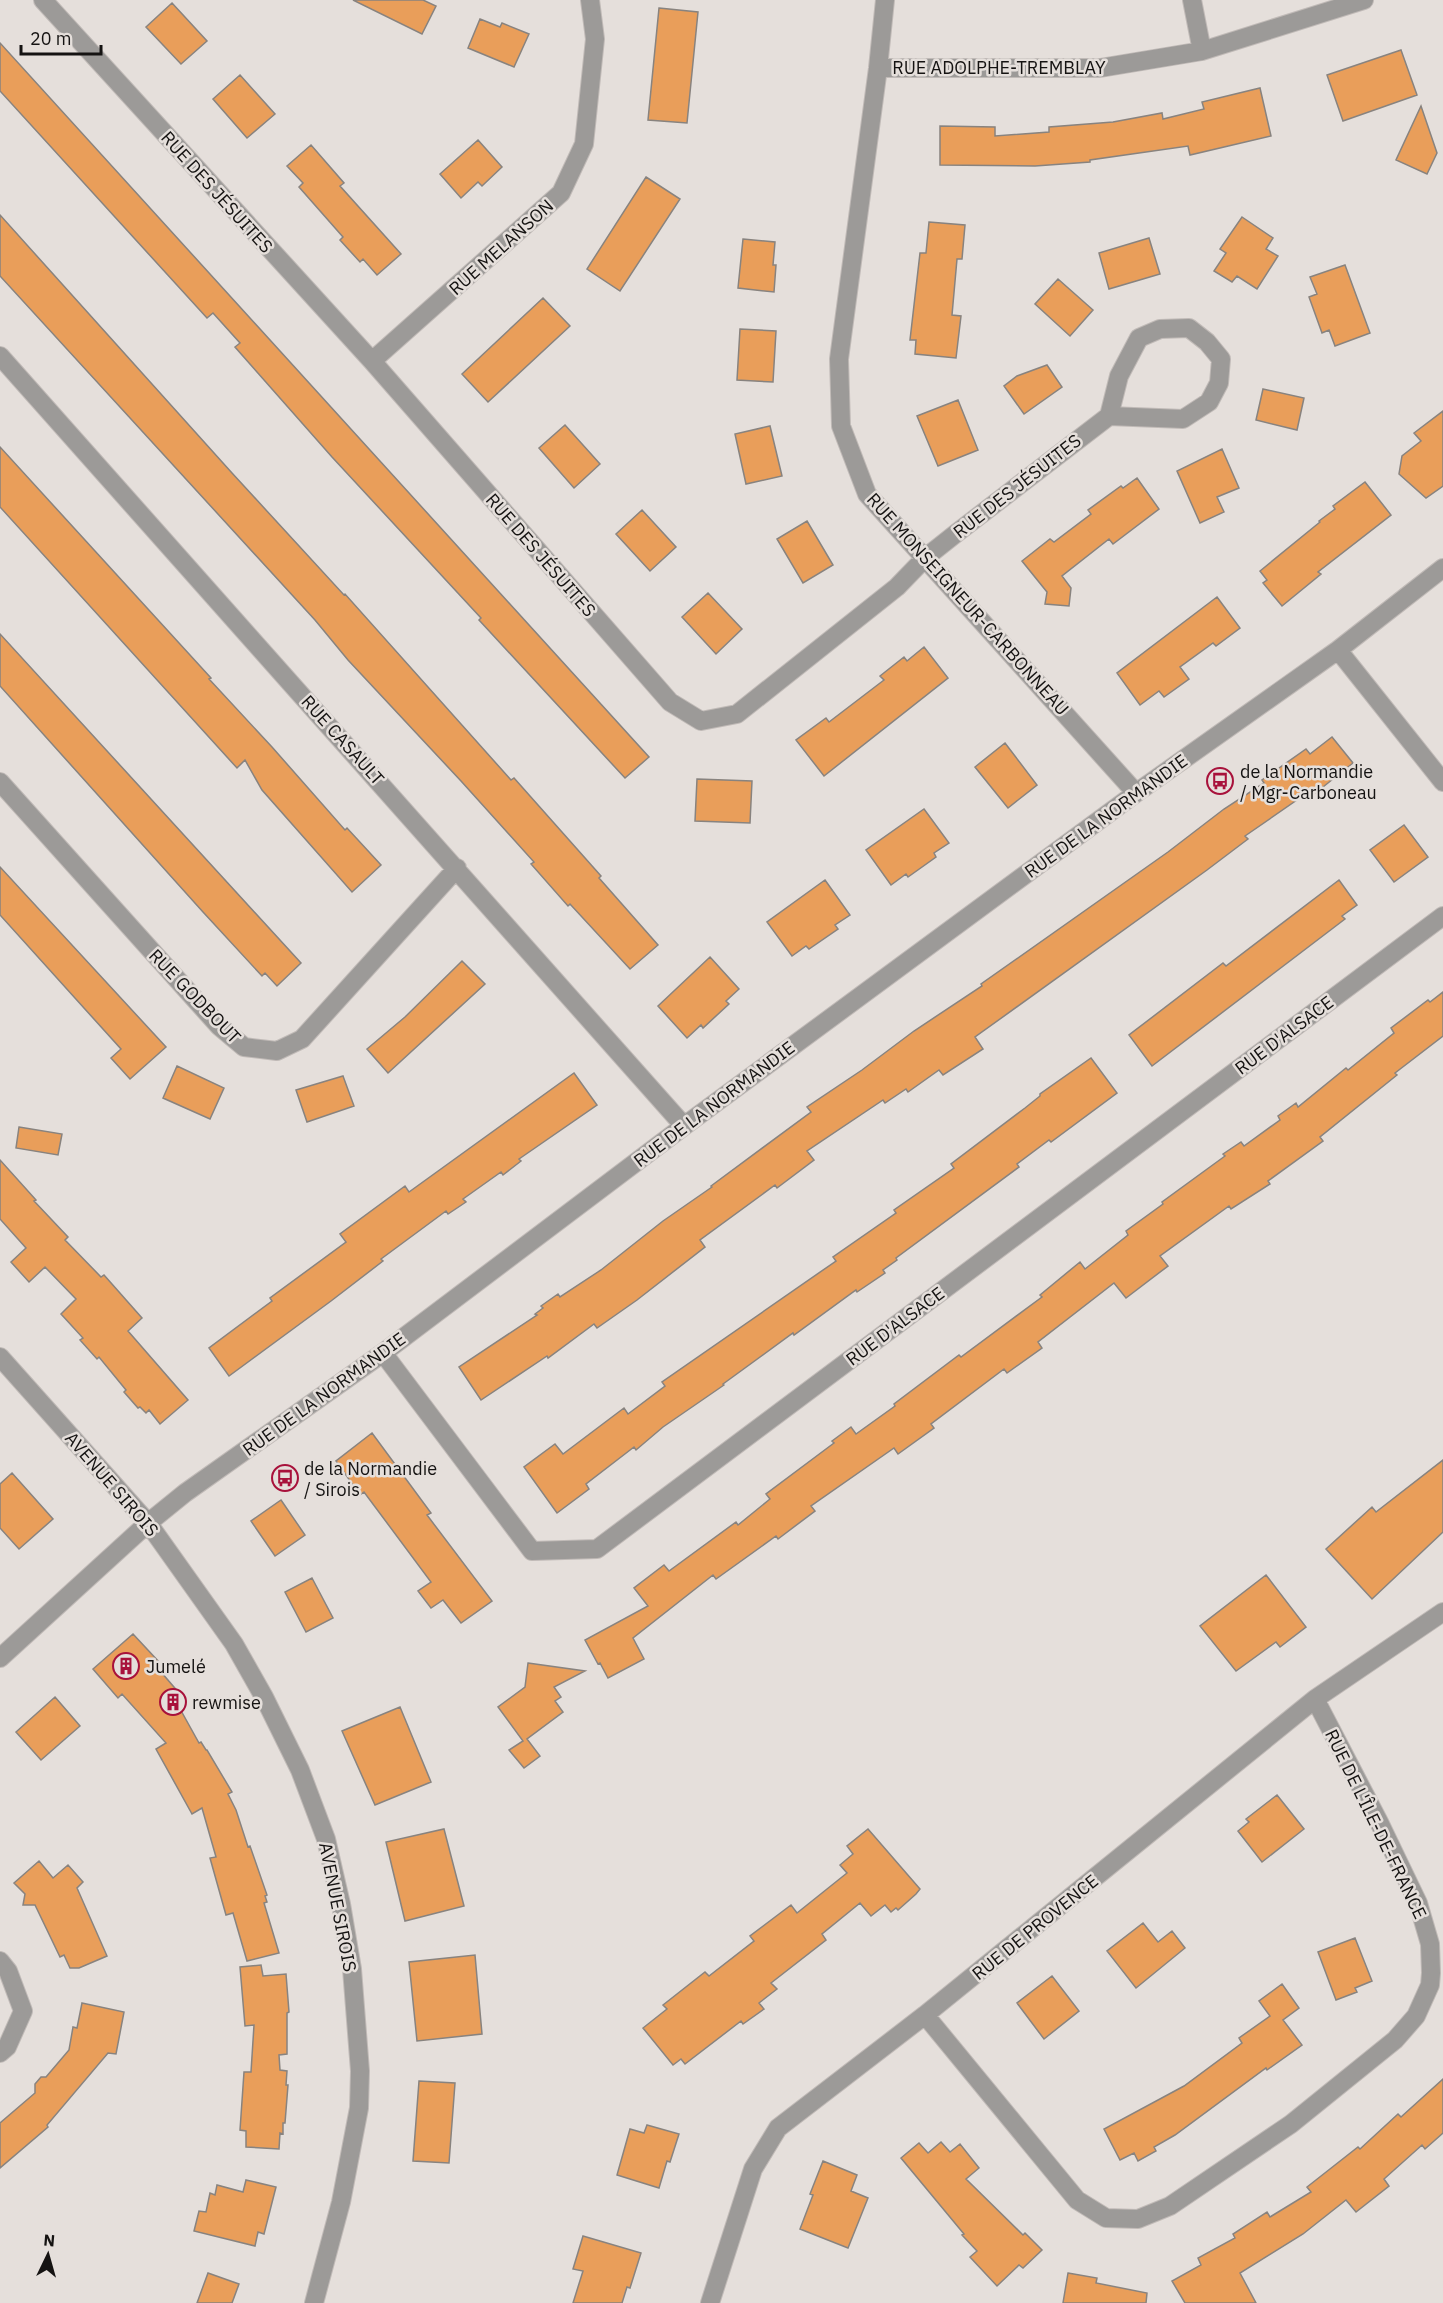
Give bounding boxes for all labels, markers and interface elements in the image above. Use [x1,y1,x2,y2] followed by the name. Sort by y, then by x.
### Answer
[21,18,100,56] scale bar
[30,27,72,50] text: 20 m
[892,56,1106,79] street label: RUE ADOLPHE-TREMBLAY
[156,126,278,258] street label: RUE DES JÉSUITES
[444,194,558,300] street label: RUE MELANSON
[948,429,1086,543] street label: RUE DES JÉSUITES
[862,488,1074,720] street label: RUE MONSEIGNEUR-CARBONNEAU
[481,489,601,621] street label: RUE DES JÉSUITES
[297,690,389,790] street label: RUE CASAULT
[1020,749,1192,883] street label: RUE DE LA NORMANDIE
[1240,760,1377,804] place label: de la Normandie / Mgr-Carboneau
[1205,766,1235,796] bus stop icon: de la Normandie / Mgr-Carboneau
[144,944,246,1048] street label: RUE GODBOUT
[1230,990,1338,1080] street label: RUE D'ALSACE
[629,1036,799,1172] street label: RUE DE LA NORMANDIE
[841,1281,949,1371] street label: RUE D'ALSACE
[238,1327,410,1461] street label: RUE DE LA NORMANDIE
[60,1427,164,1541] street label: AVENUE SIROIS
[304,1457,437,1501] place label: de la Normandie / Sirois
[270,1463,300,1493] bus stop icon: de la Normandie / Sirois
[111,1651,141,1681] building icon: Jumelé
[146,1655,206,1678] place label: Jumelé
[158,1687,188,1717] building icon: rewmise
[192,1691,261,1714] place label: rewmise
[1320,1725,1432,1923] street label: RUE DE L'ÎLE-DE-FRANCE
[314,1840,362,1974] street label: AVENUE SIROIS
[967,1869,1103,1985] street label: RUE DE PROVENCE
[18,2225,78,2285] north arrow
[43,2230,56,2251] text: N

